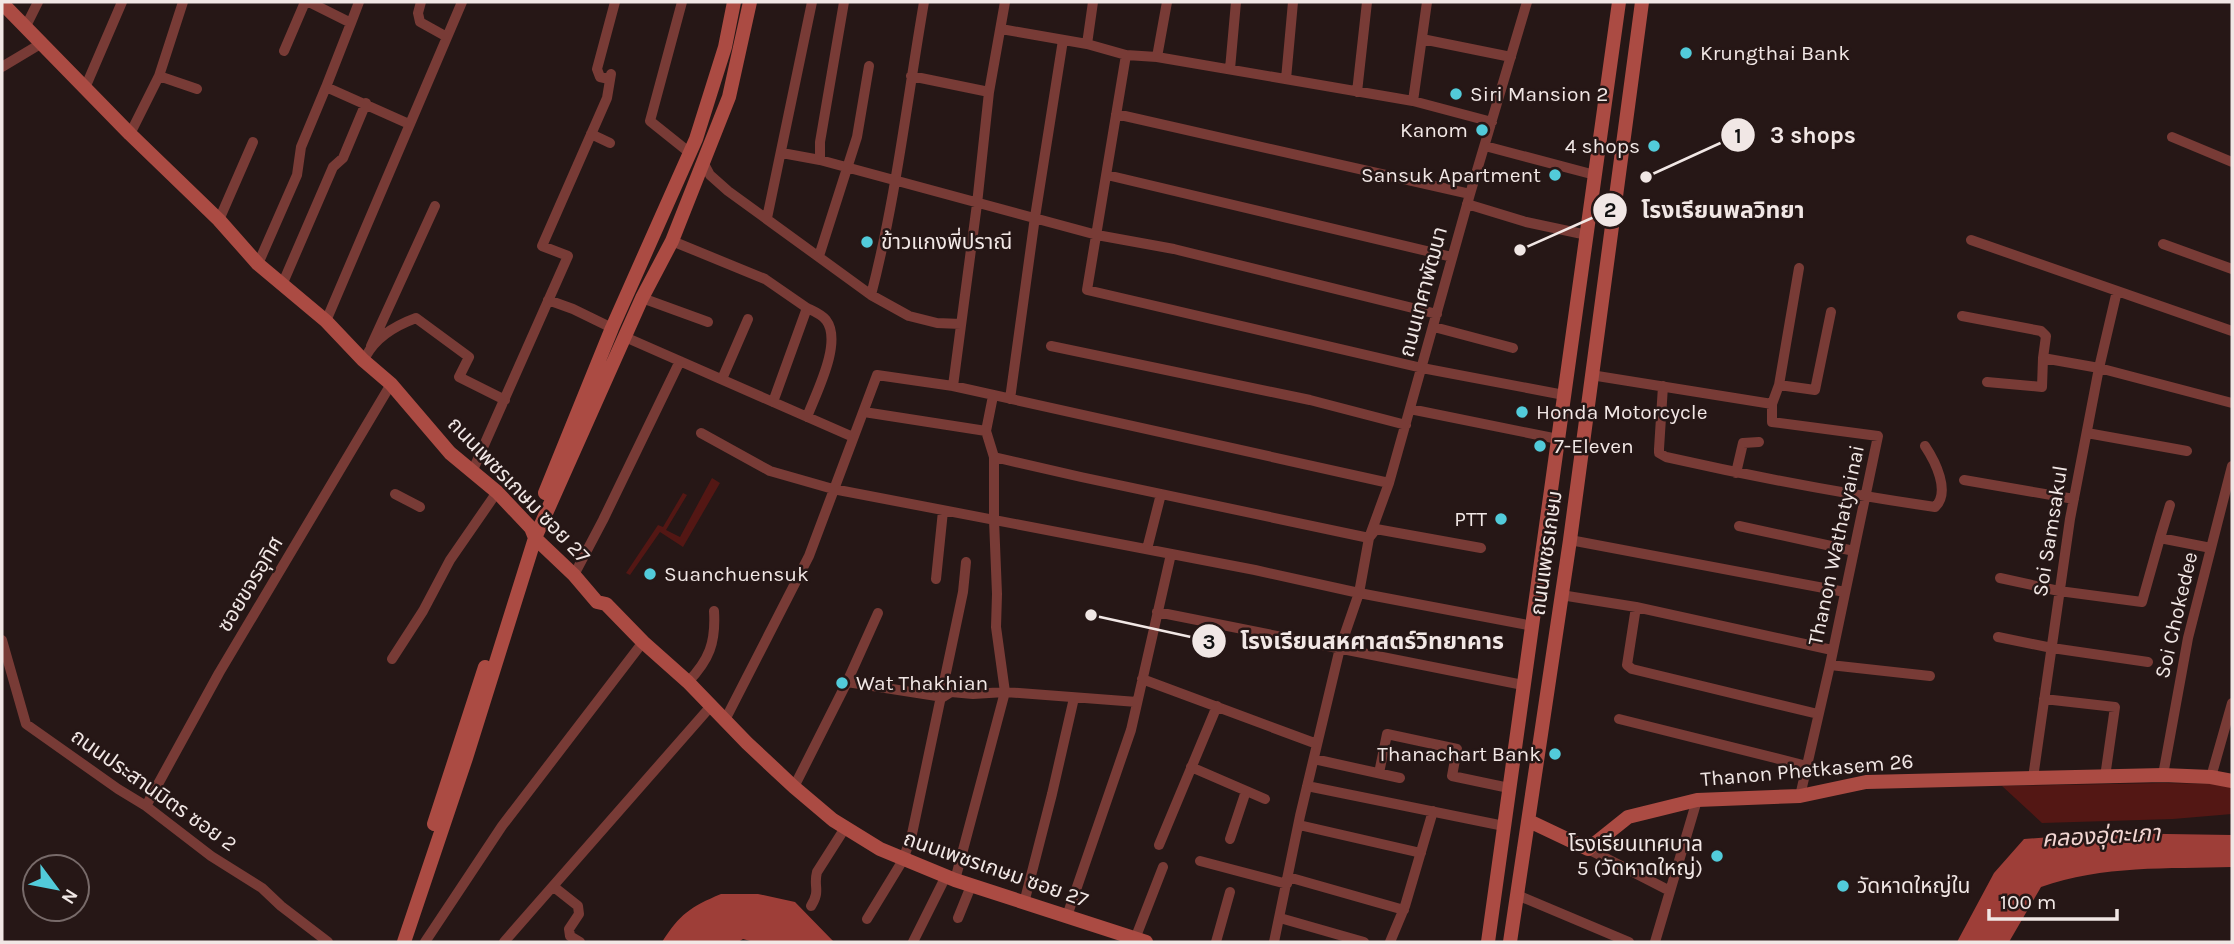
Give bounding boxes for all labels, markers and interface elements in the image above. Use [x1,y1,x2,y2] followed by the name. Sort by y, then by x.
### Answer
[1700,41,1850,65] place label: Krungthai Bank
[1678,45,1694,61] marker: Krungthai Bank
[1470,82,1608,106] place label: Siri Mansion 2
[1448,86,1464,102] marker: Siri Mansion 2
[1721,113,1870,157] callout: 3 shops
[1400,118,1468,142] place label: Kanom
[1474,122,1490,138] marker: Kanom
[1770,122,1856,149] text: 3 shops
[1734,124,1742,148] text: 1
[1565,134,1640,158] place label: 4 shops
[1646,138,1662,154] marker: 4 shops
[1361,163,1541,187] place label: Sansuk Apartment
[1547,167,1563,183] marker: Sansuk Apartment
[1593,188,1819,232] callout: โรงเรียนพลวิทยา
[1641,197,1805,224] text: โรงเรียนพลวิทยา
[1604,198,1616,222] text: 2
[1394,224,1452,360] street label: ถนนเทศาพัฒนา
[881,227,1012,254] place label: ข้าวแกงพี่ปราณี
[859,234,875,250] marker: ข้าวแกงพี่ปราณี
[1536,400,1708,424] place label: Honda Motorcycle
[1514,404,1530,420] marker: Honda Motorcycle
[443,412,595,568] street label: ถนนเพชรเกษม ซอย 27
[1554,434,1634,458] place label: 7-Eleven
[1532,438,1548,454] marker: 7-Eleven
[1803,443,1869,647] street label: Thanon Wathatyainai
[2028,464,2072,598] street label: Soi Samsakul
[1525,489,1567,617] street label: ถนนเพชรเกษม
[1454,507,1487,531] place label: PTT
[1493,511,1509,527] marker: PTT
[212,532,289,637] street label: ซอยขจรอุทิศ
[2150,549,2202,681] street label: Soi Chokedee
[664,562,809,586] place label: Suanchuensuk
[642,566,658,582] marker: Suanchuensuk
[1191,619,1518,663] callout: โรงเรียนสหศาสตร์วิทยาคาร
[1240,628,1504,655] text: โรงเรียนสหศาสตร์วิทยาคาร
[1202,630,1216,654] text: 3
[856,671,988,695] place label: Wat Thakhian
[834,675,850,691] marker: Wat Thakhian
[67,724,241,856] street label: ถนนประสานมิตร ซอย 2
[1377,742,1541,766] place label: Thanachart Bank
[1547,746,1563,762] marker: Thanachart Bank
[1700,749,1914,791] street label: Thanon Phetkasem 26
[2041,819,2162,853] water label: คลองอุ่ตะเภา
[900,826,1092,912] street label: ถนนเพชรเกษม ซอย 27
[1568,832,1703,880] place label: โรงเรียนเทศบาล 5 (วัดหาดใหญ่)
[1709,848,1725,864] marker: โรงเรียนเทศบาล 5 (วัดหาดใหญ่)
[21,853,91,923] north arrow
[1857,874,1970,898] place label: วัดหาดใหญ่ใน
[1835,878,1851,894] marker: วัดหาดใหญ่ใน
[1989,878,2117,922] scale bar
[57,885,83,908] text: N
[2000,890,2057,914] text: 100 m

